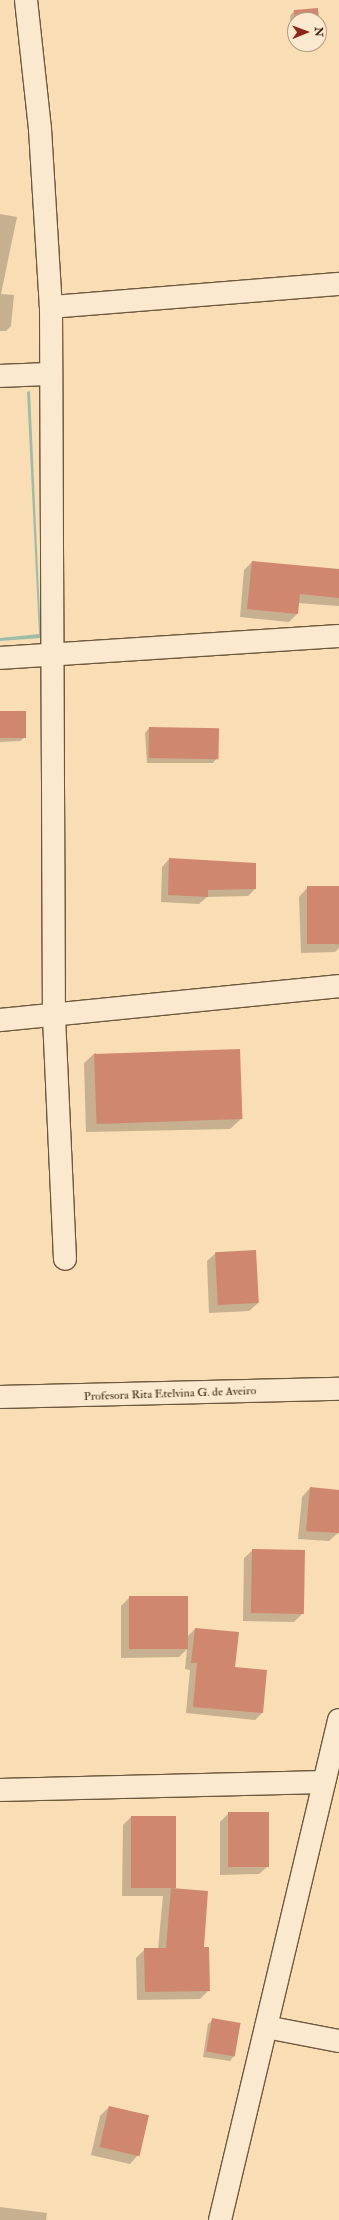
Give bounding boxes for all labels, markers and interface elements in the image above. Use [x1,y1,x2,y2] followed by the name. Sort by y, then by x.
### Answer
[287,12,327,52] north arrow
[312,27,325,37] text: N
[84,1384,256,1404] street label: Profesora Rita Etelvina G. de Aveiro

